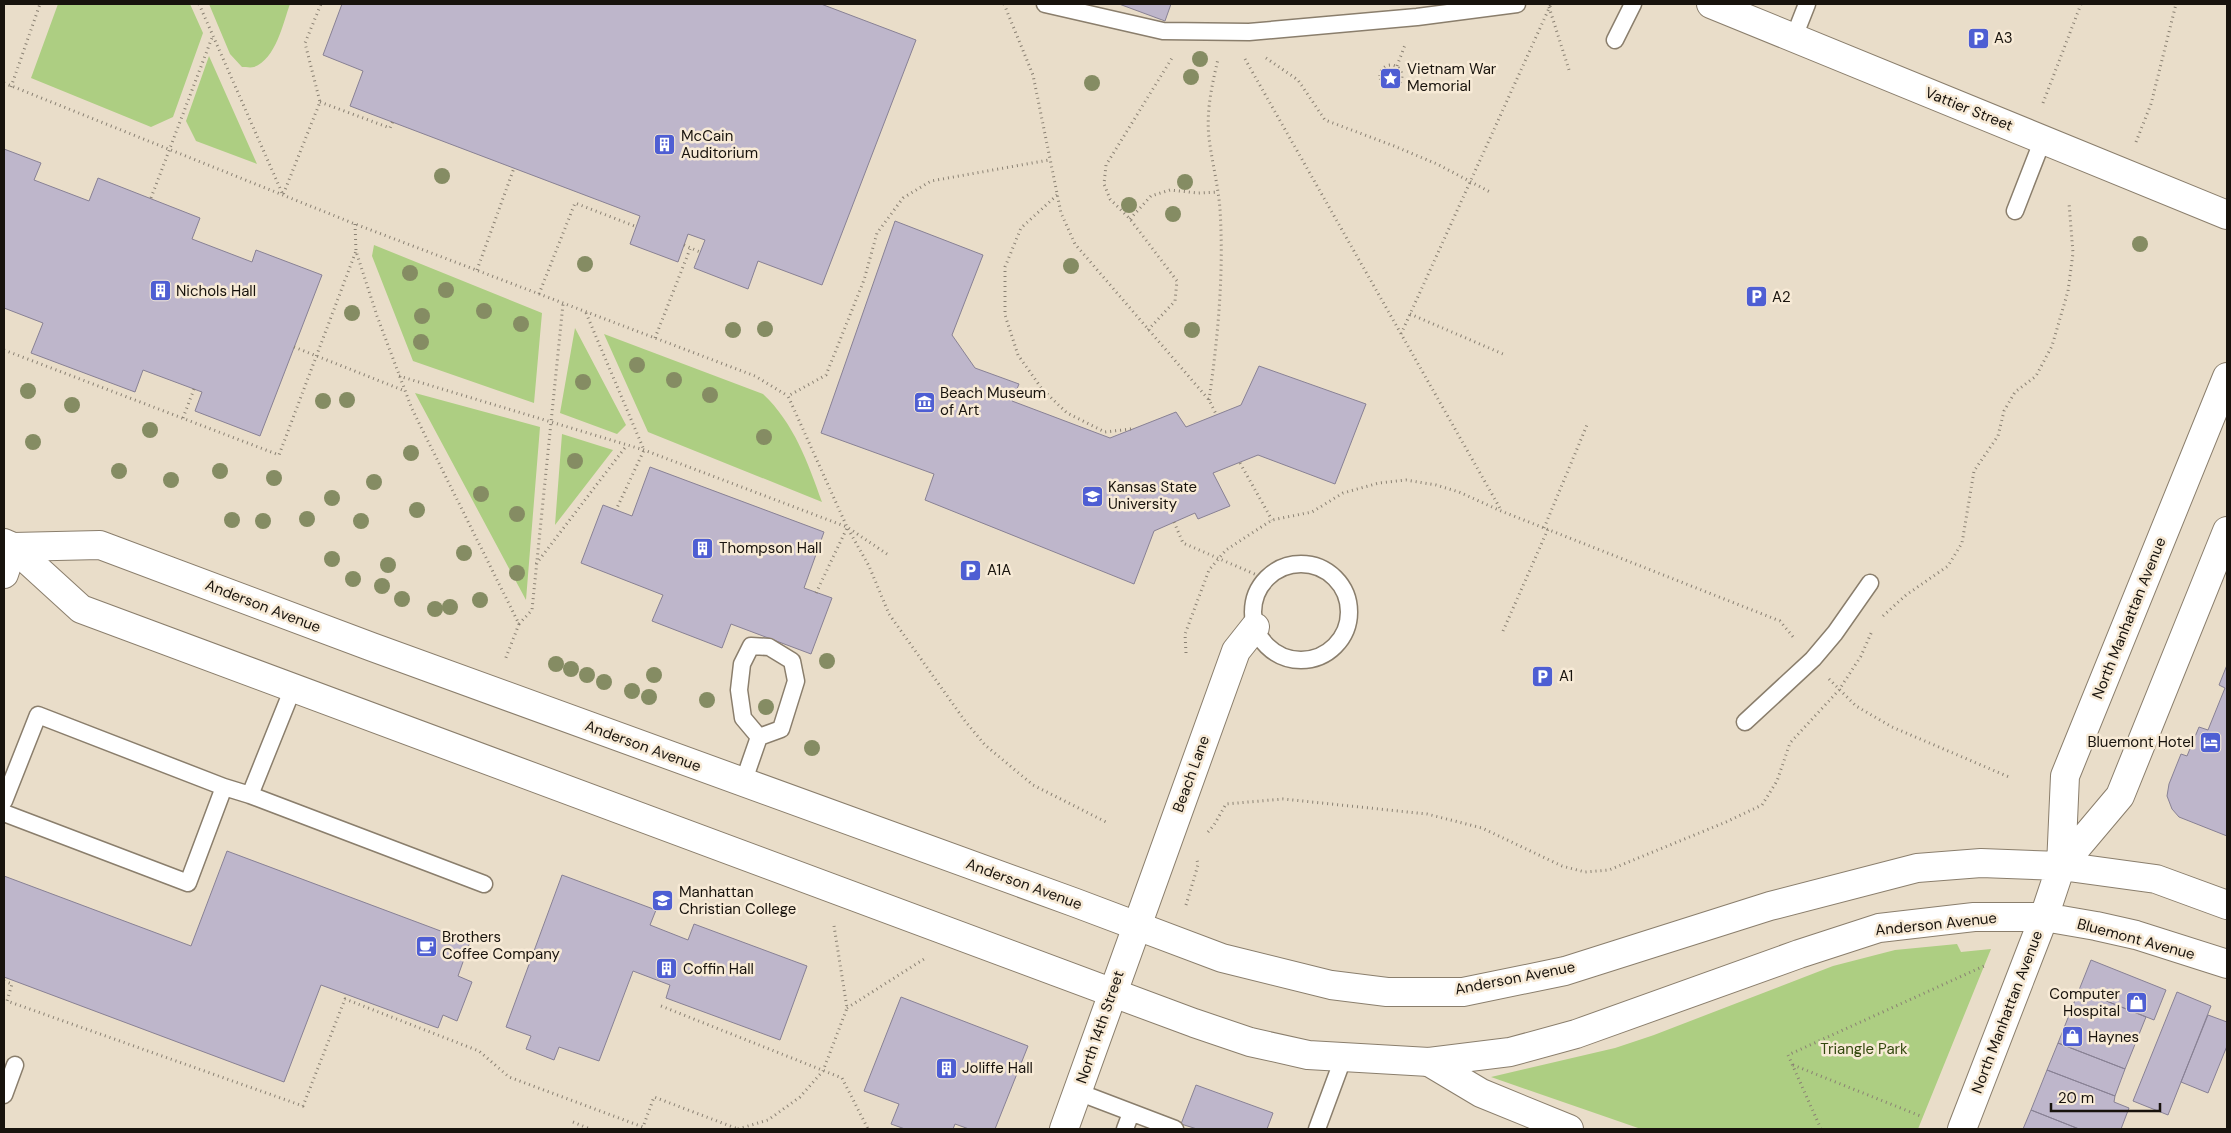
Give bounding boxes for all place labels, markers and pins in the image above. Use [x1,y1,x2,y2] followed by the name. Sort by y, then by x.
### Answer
[1966,26,1990,50] parking icon: A3
[1994,28,2013,48] place label: A3
[1407,59,1497,96] place label: Vietnam War Memorial
[1379,66,1403,90] place icon: Vietnam War Memorial
[681,126,758,163] place label: McCain Auditorium
[653,133,677,157] building icon: McCain Auditorium
[148,279,172,303] building icon: Nichols Hall
[176,281,256,301] place label: Nichols Hall
[1744,285,1768,309] parking icon: A2
[1772,287,1791,307] place label: A2
[940,383,1046,420] place label: Beach Museum of Art
[912,390,936,414] museum icon: Beach Museum of Art
[1108,477,1197,514] place label: Kansas State University
[1080,484,1104,508] school or university icon: Kansas State University
[691,536,715,560] building icon: Thompson Hall
[719,538,822,558] place label: Thompson Hall
[959,558,983,582] parking icon: A1A
[987,560,1011,580] place label: A1A
[1531,664,1555,688] parking icon: A1
[1559,666,1573,686] place label: A1
[2198,730,2222,754] hotel icon: Bluemont Hotel
[2087,732,2194,752] place label: Bluemont Hotel
[679,882,796,919] place label: Manhattan Christian College
[651,889,675,913] school or university icon: Manhattan Christian College
[442,927,561,964] place label: Brothers Coffee Company
[414,934,438,958] cafe icon: Brothers Coffee Company
[655,957,679,981] building icon: Coffin Hall
[683,959,754,979] place label: Coffin Hall
[2049,984,2120,1021] place label: Computer Hospital
[2124,991,2148,1015] shop icon: Computer Hospital
[2060,1025,2084,1049] shop icon: Haynes
[2088,1027,2139,1047] place label: Haynes
[934,1056,958,1080] building icon: Joliffe Hall
[962,1058,1033,1078] place label: Joliffe Hall

